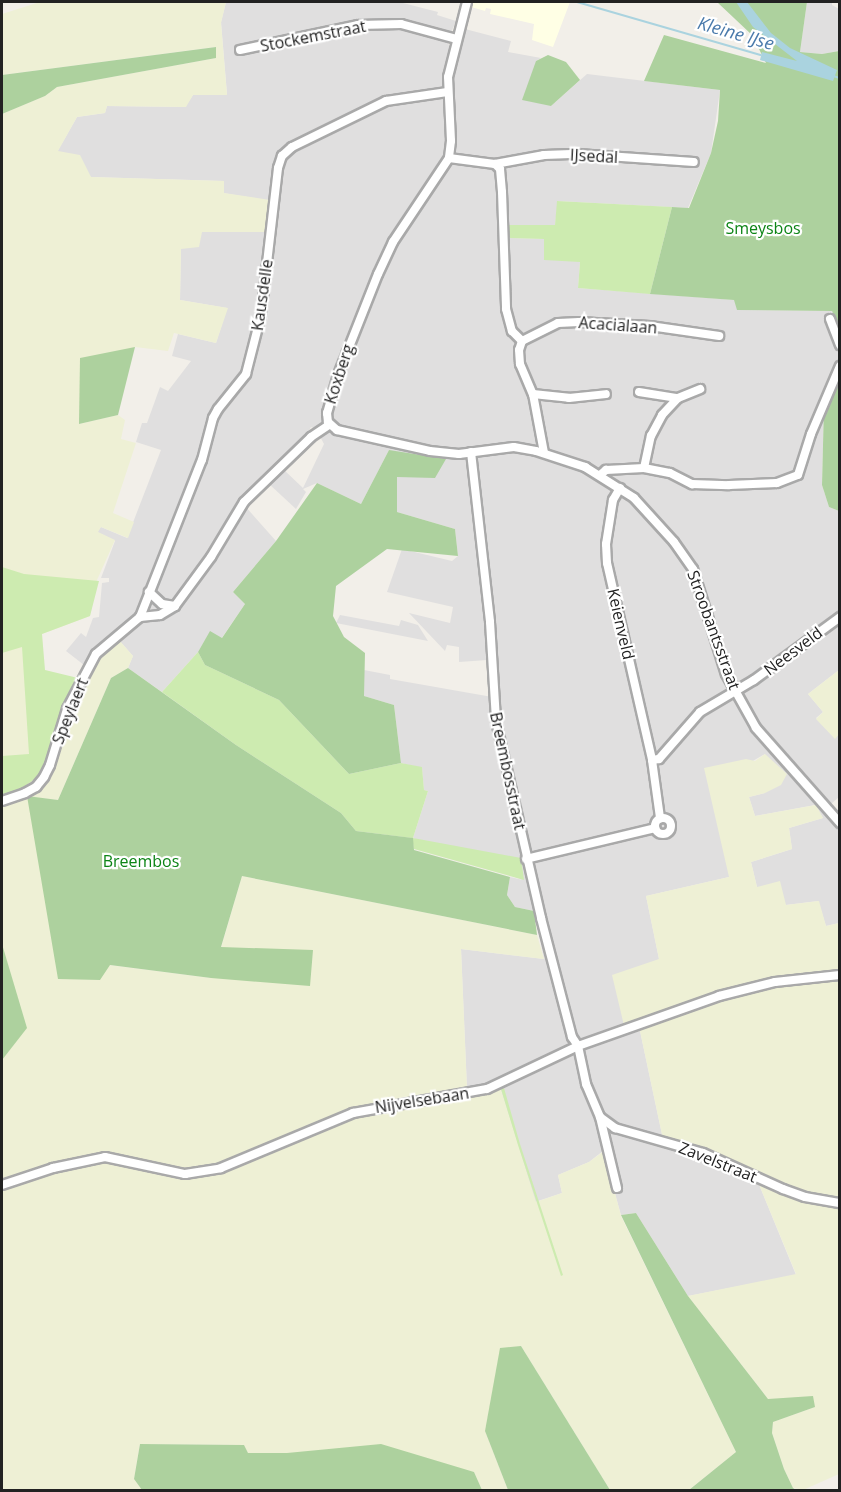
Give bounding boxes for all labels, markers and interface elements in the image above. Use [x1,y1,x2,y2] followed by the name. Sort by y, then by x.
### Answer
[695,12,777,54] water label: Kleine IJse
[258,16,368,56] street label: Stockemstraat
[569,145,619,167] street label: IJsedal
[725,218,801,238] park label: Smeysbos
[247,258,277,332] street label: Kausdelle
[578,313,658,337] street label: Acacialaan
[320,342,358,406] street label: Koxberg
[684,568,744,692] street label: Stroobantsstraat
[604,587,638,661] street label: Keienveld
[760,623,826,679] street label: Neesveld
[48,675,92,747] street label: Speylaert
[486,710,530,832] street label: Breembosstraat
[103,851,179,871] park label: Breembos
[374,1083,470,1117] street label: Nijvelsebaan
[676,1138,760,1186] street label: Zavelstraat

